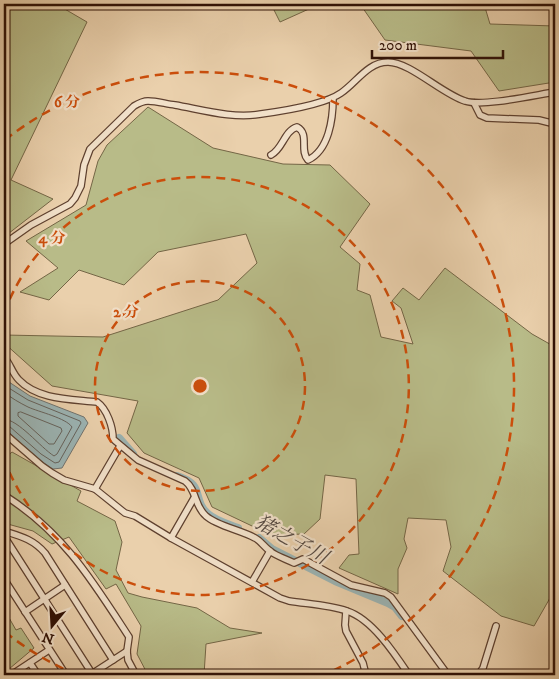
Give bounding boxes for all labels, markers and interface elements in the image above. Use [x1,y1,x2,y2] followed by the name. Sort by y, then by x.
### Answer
[372,28,503,60] scale bar
[379,36,417,55] text: 200 m
[54,93,80,112] text: 6 分
[38,229,65,248] text: 4 分
[113,303,139,322] text: 2 分
[191,377,209,395] centre of rings
[250,510,334,572] water label: 猪之子川
[28,602,78,652] north arrow
[40,627,57,648] text: N

